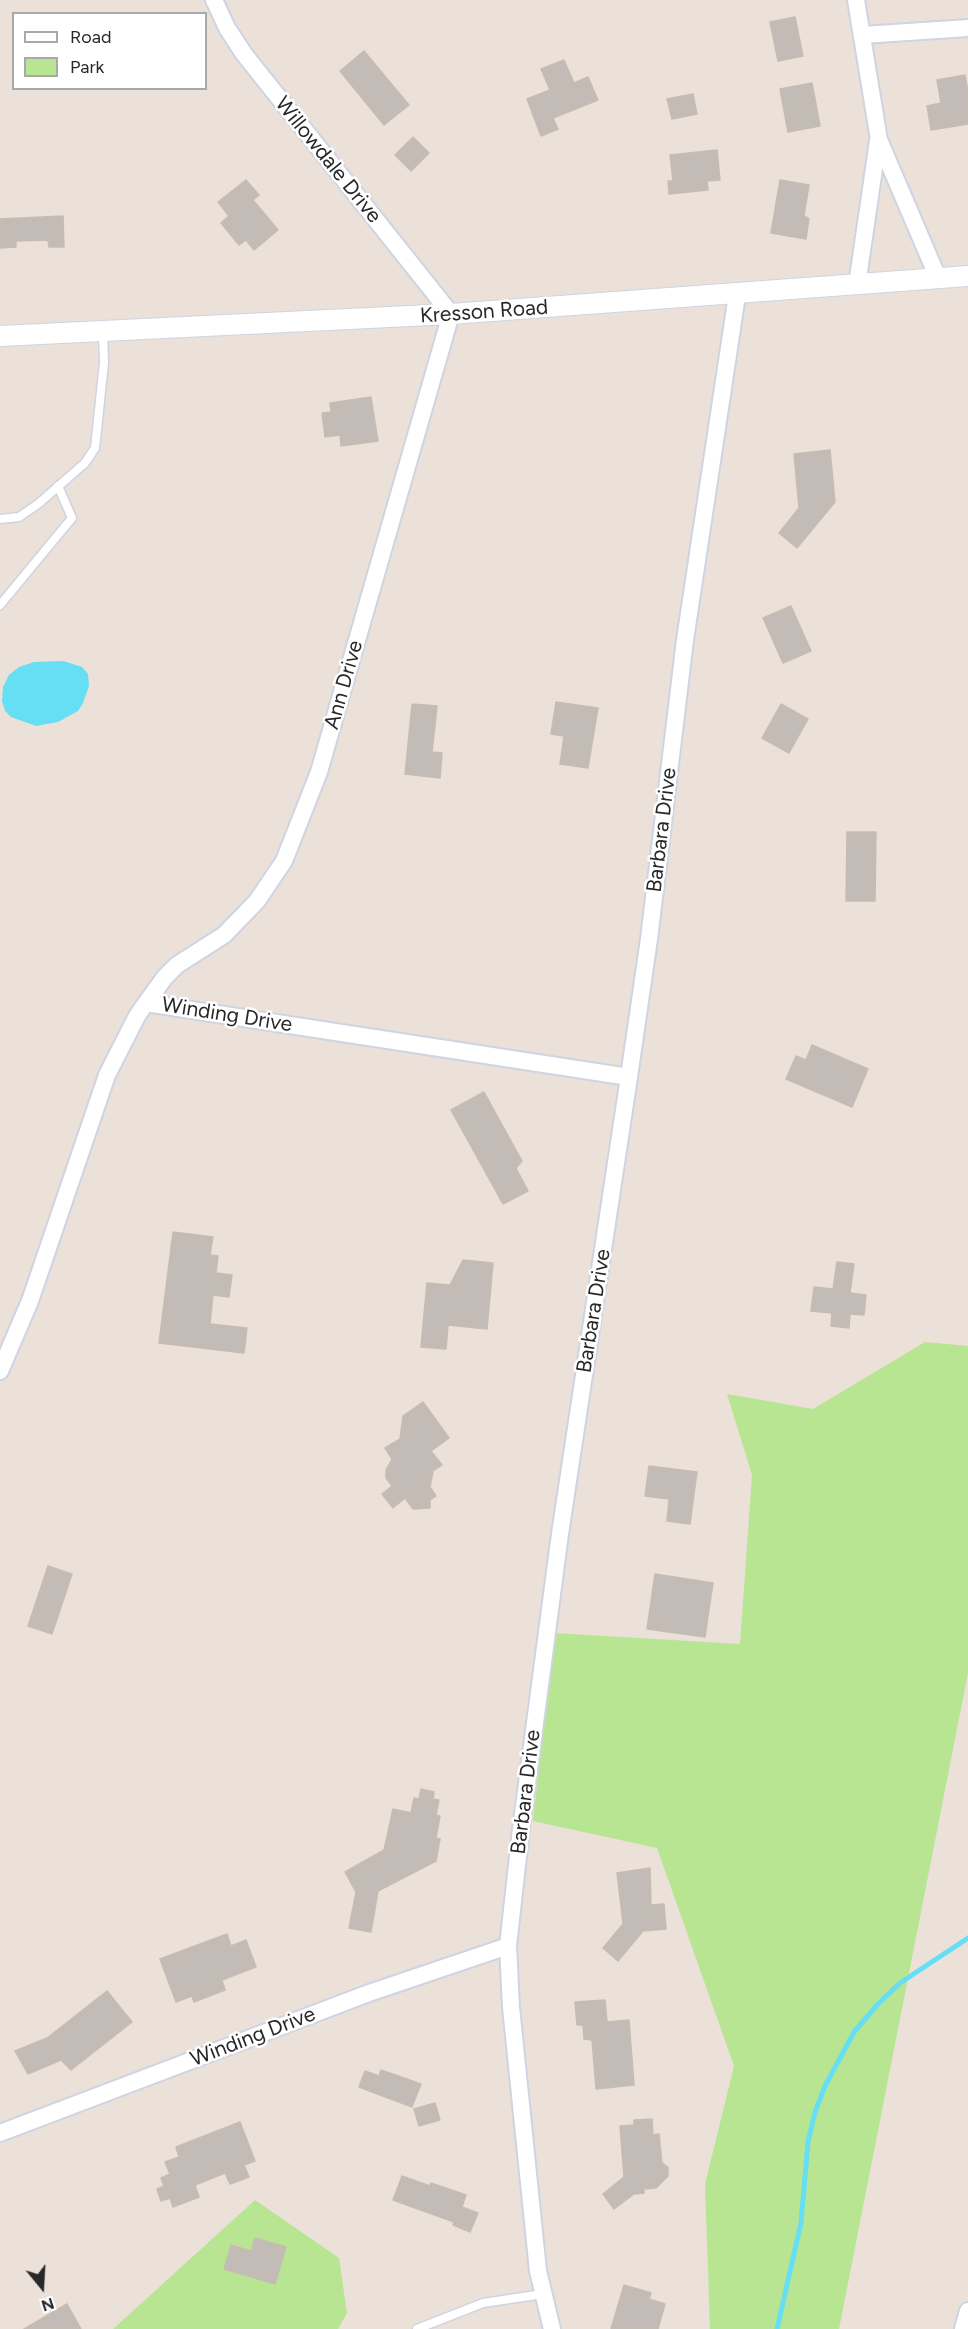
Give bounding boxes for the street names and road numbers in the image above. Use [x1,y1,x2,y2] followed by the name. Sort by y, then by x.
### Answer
[269,92,387,228] street label: Willowdale Drive
[419,295,549,329] street label: Kresson Road
[319,638,369,732] street label: Ann Drive
[642,766,682,894] street label: Barbara Drive
[160,992,294,1038] street label: Winding Drive
[572,1247,616,1375] street label: Barbara Drive
[506,1728,546,1856] street label: Barbara Drive
[187,2002,319,2072] street label: Winding Drive

